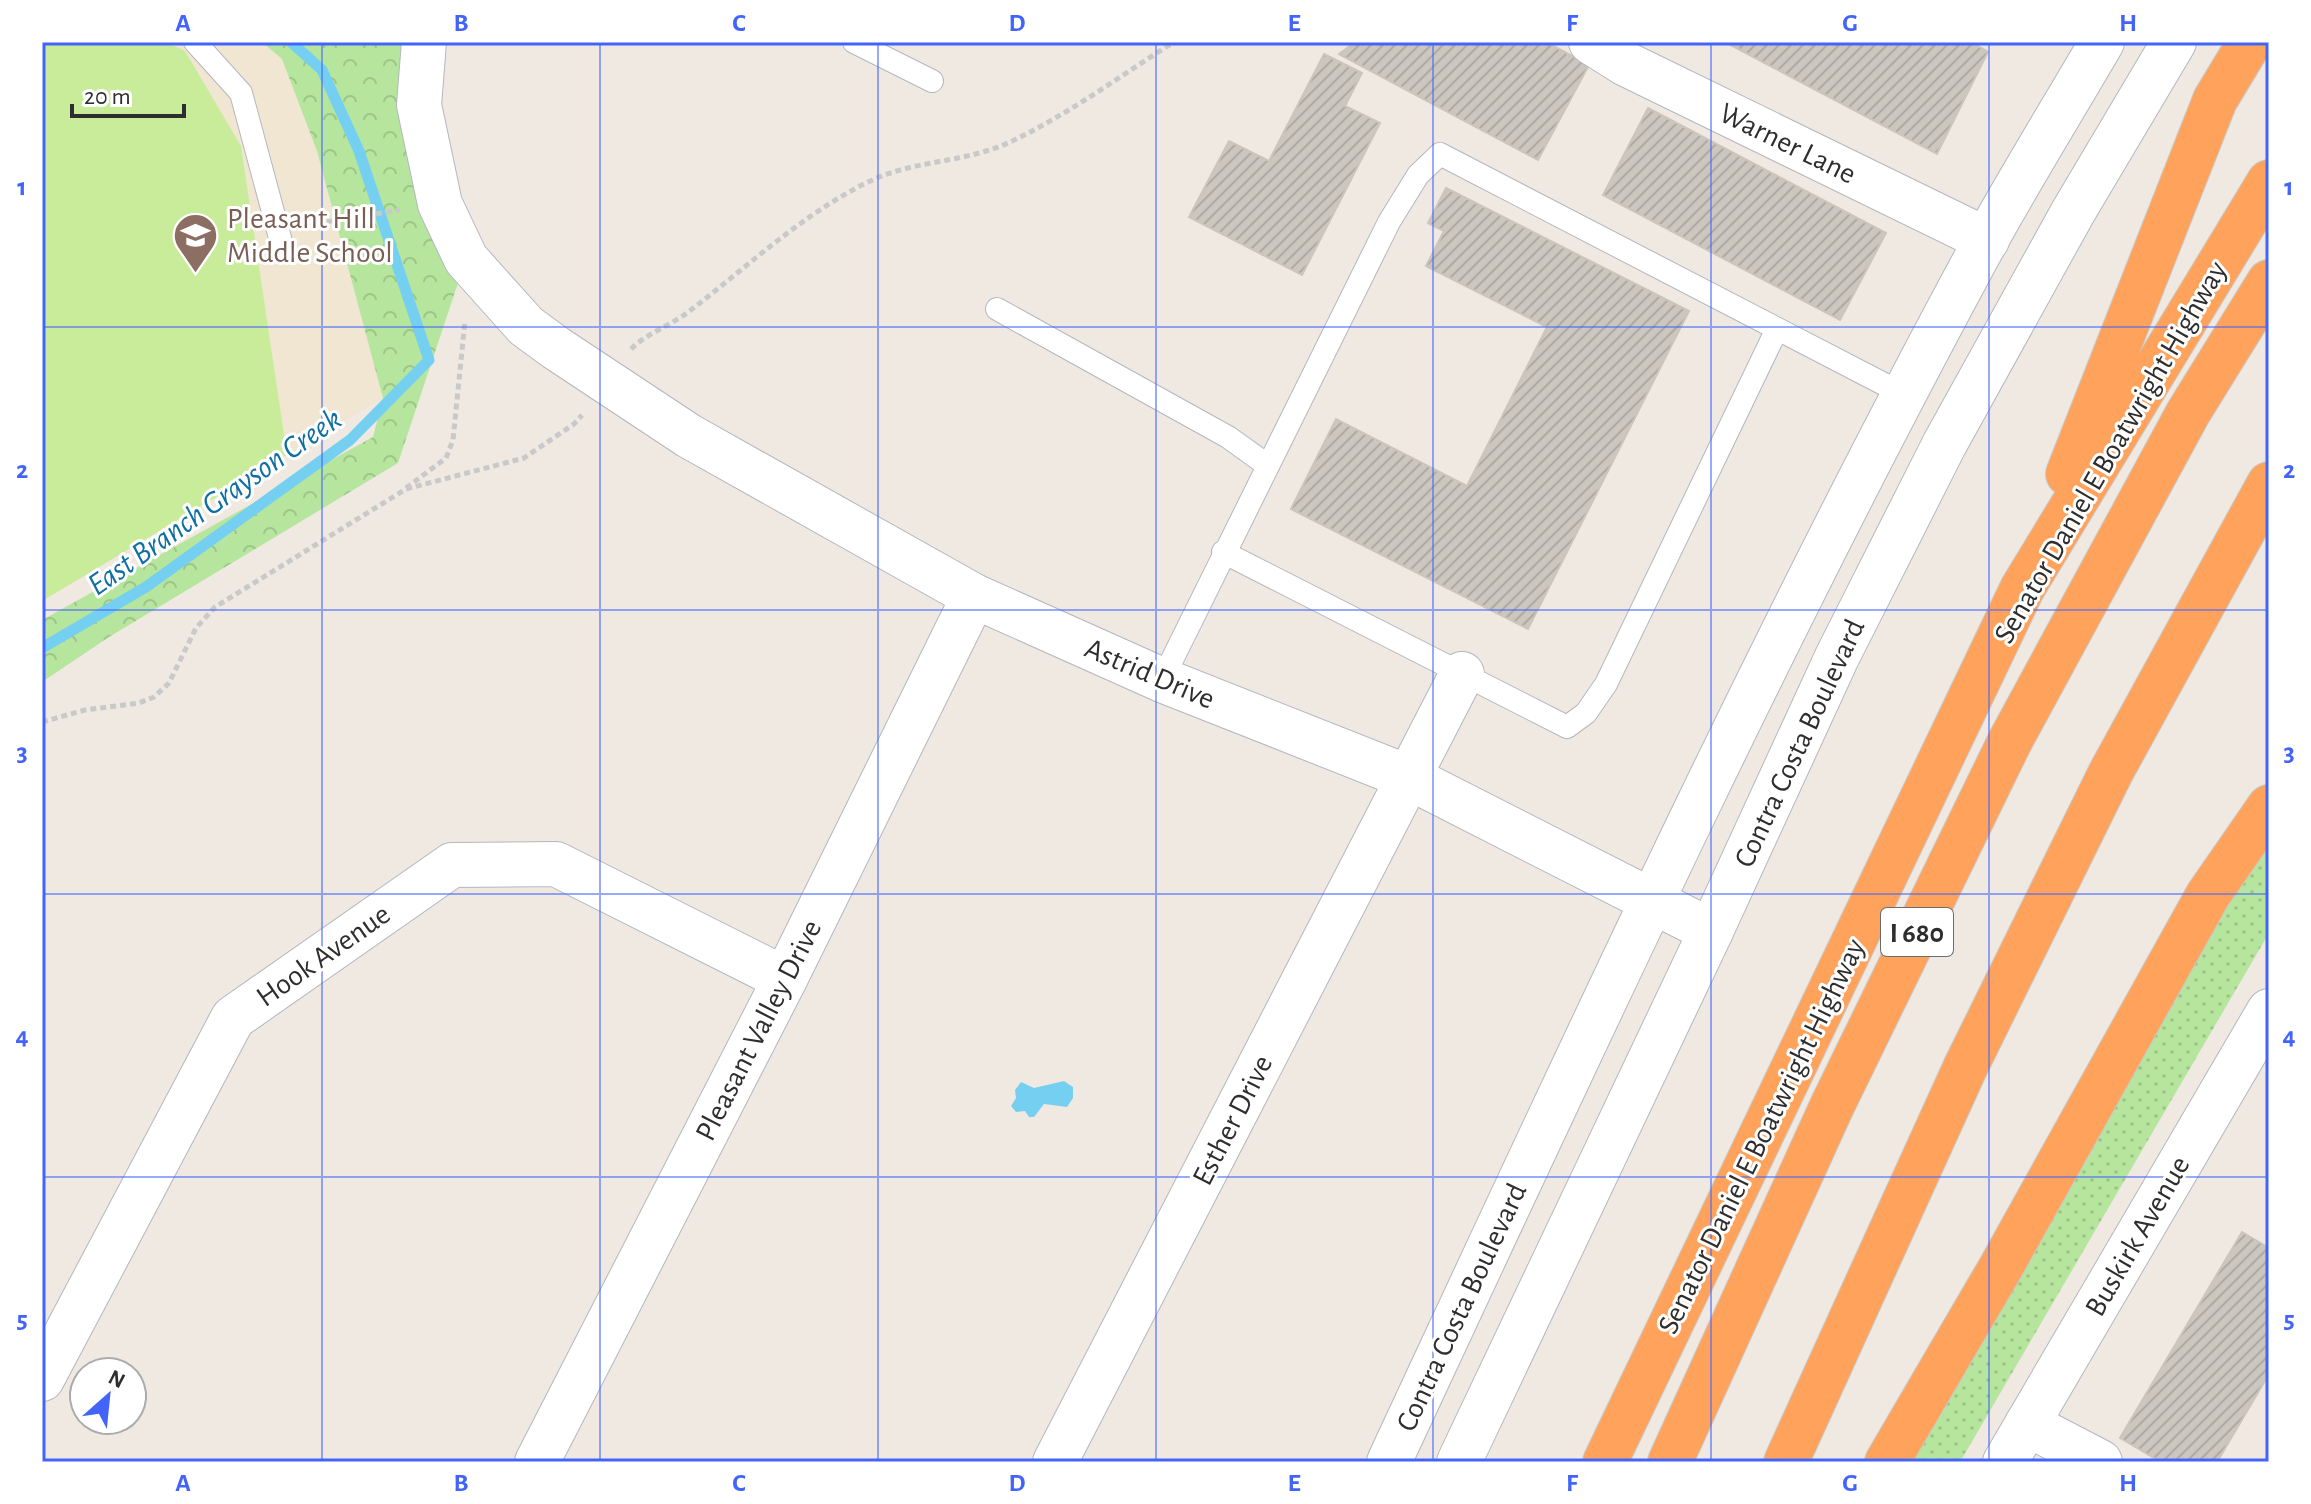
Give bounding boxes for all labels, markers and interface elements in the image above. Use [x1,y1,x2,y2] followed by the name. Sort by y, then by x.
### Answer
[175,10,191,36] text: A
[453,10,469,36] text: B
[732,10,746,36] text: C
[1008,10,1026,36] text: D
[1287,10,1301,36] text: E
[1566,10,1579,36] text: F
[1842,10,1858,36] text: G
[2119,10,2137,36] text: H
[72,68,184,118] scale bar
[84,85,131,109] text: 20 m
[1715,98,1861,190] street label: Warner Lane
[17,174,27,200] text: 1
[2284,174,2294,200] text: 1
[227,204,393,268] place label: Pleasant Hill Middle School
[172,211,220,274] school or university icon: Pleasant Hill Middle School
[1989,256,2233,649] street label: Senator Daniel E Boatwright Highway
[82,402,347,601] water label: East Branch Grayson Creek
[16,457,28,483] text: 2
[2283,457,2295,483] text: 2
[1729,615,1871,872] street label: Contra Costa Boulevard
[1080,633,1219,715] street label: Astrid Drive
[16,740,28,766] text: 3
[2283,740,2295,766] text: 3
[251,899,396,1013] street label: Hook Avenue
[1881,908,1953,956] road number: I 680
[690,915,827,1146] street label: Pleasant Valley Drive
[1653,934,1871,1339] street label: Senator Daniel E Boatwright Highway
[15,1023,29,1049] text: 4
[2282,1023,2296,1049] text: 4
[1187,1051,1278,1190] street label: Esther Drive
[2080,1151,2196,1322] street label: Buskirk Avenue
[1391,1179,1533,1436] street label: Contra Costa Boulevard
[16,1307,28,1333] text: 5
[2283,1307,2295,1333] text: 5
[68,1356,148,1436] north arrow
[105,1366,128,1392] text: N
[175,1470,191,1496] text: A
[453,1470,469,1496] text: B
[732,1470,746,1496] text: C
[1008,1470,1026,1496] text: D
[1287,1470,1301,1496] text: E
[1566,1470,1579,1496] text: F
[1842,1470,1858,1496] text: G
[2119,1470,2137,1496] text: H

